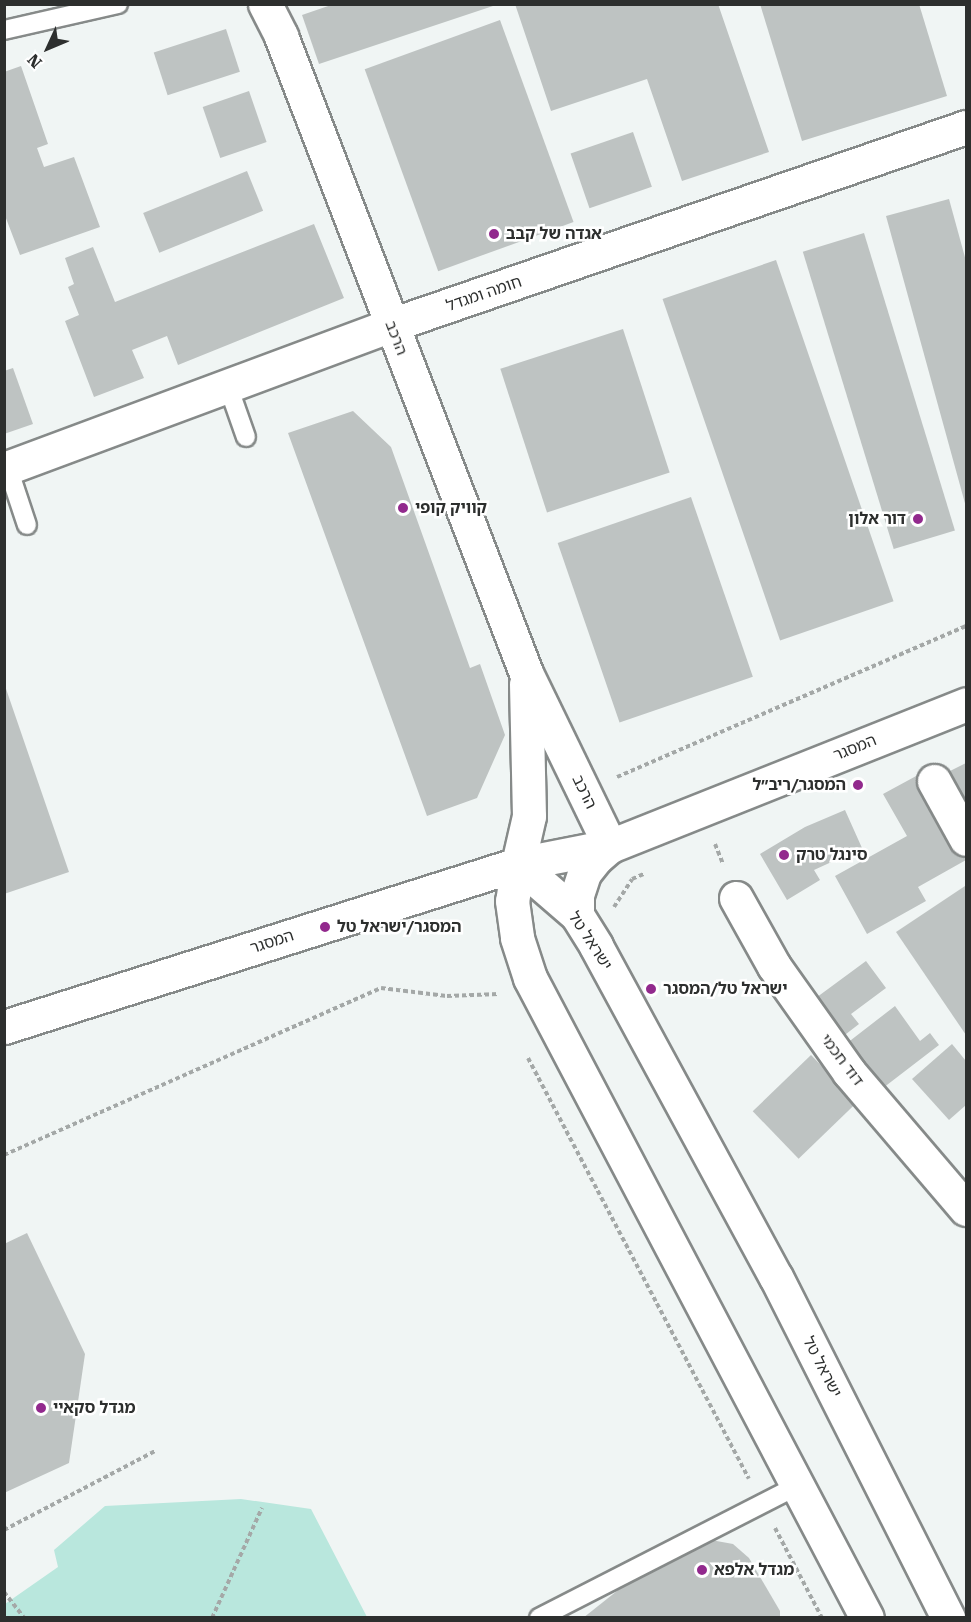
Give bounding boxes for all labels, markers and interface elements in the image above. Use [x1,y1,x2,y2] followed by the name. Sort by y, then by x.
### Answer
[18,18,78,78] north arrow
[24,50,46,72] text: N
[506,224,602,244] place label: אגדה של קבב
[487,227,501,241] marker: אגדה של קבב
[444,272,524,316] street label: חומה ומגדל
[381,318,411,358] street label: הרכב
[415,498,487,518] place label: קוויק קופי
[396,501,410,515] marker: קוויק קופי
[848,509,906,529] place label: דור אלון
[911,512,925,526] marker: דור אלון
[831,731,879,765] street label: המסגר
[568,772,600,812] street label: הרכב
[752,775,846,795] place label: המסגר/ריב״ל
[851,778,865,792] marker: המסגר/ריב״ל
[796,845,868,865] place label: סינגל טרק
[777,848,791,862] marker: סינגל טרק
[564,908,616,974] street label: ישראל טל
[337,917,461,937] place label: המסגר/ישראל טל
[318,920,332,934] marker: המסגר/ישראל טל
[248,926,296,958] street label: המסגר
[663,979,787,999] place label: ישראל טל/המסגר
[644,982,658,996] marker: ישראל טל/המסגר
[816,1030,868,1090] street label: דוד חכמי
[799,1333,845,1401] street label: ישראל טל
[53,1398,135,1418] place label: מגדל סקאיי
[34,1401,48,1415] marker: מגדל סקאיי
[714,1560,794,1580] place label: מגדל אלפא
[695,1563,709,1577] marker: מגדל אלפא

